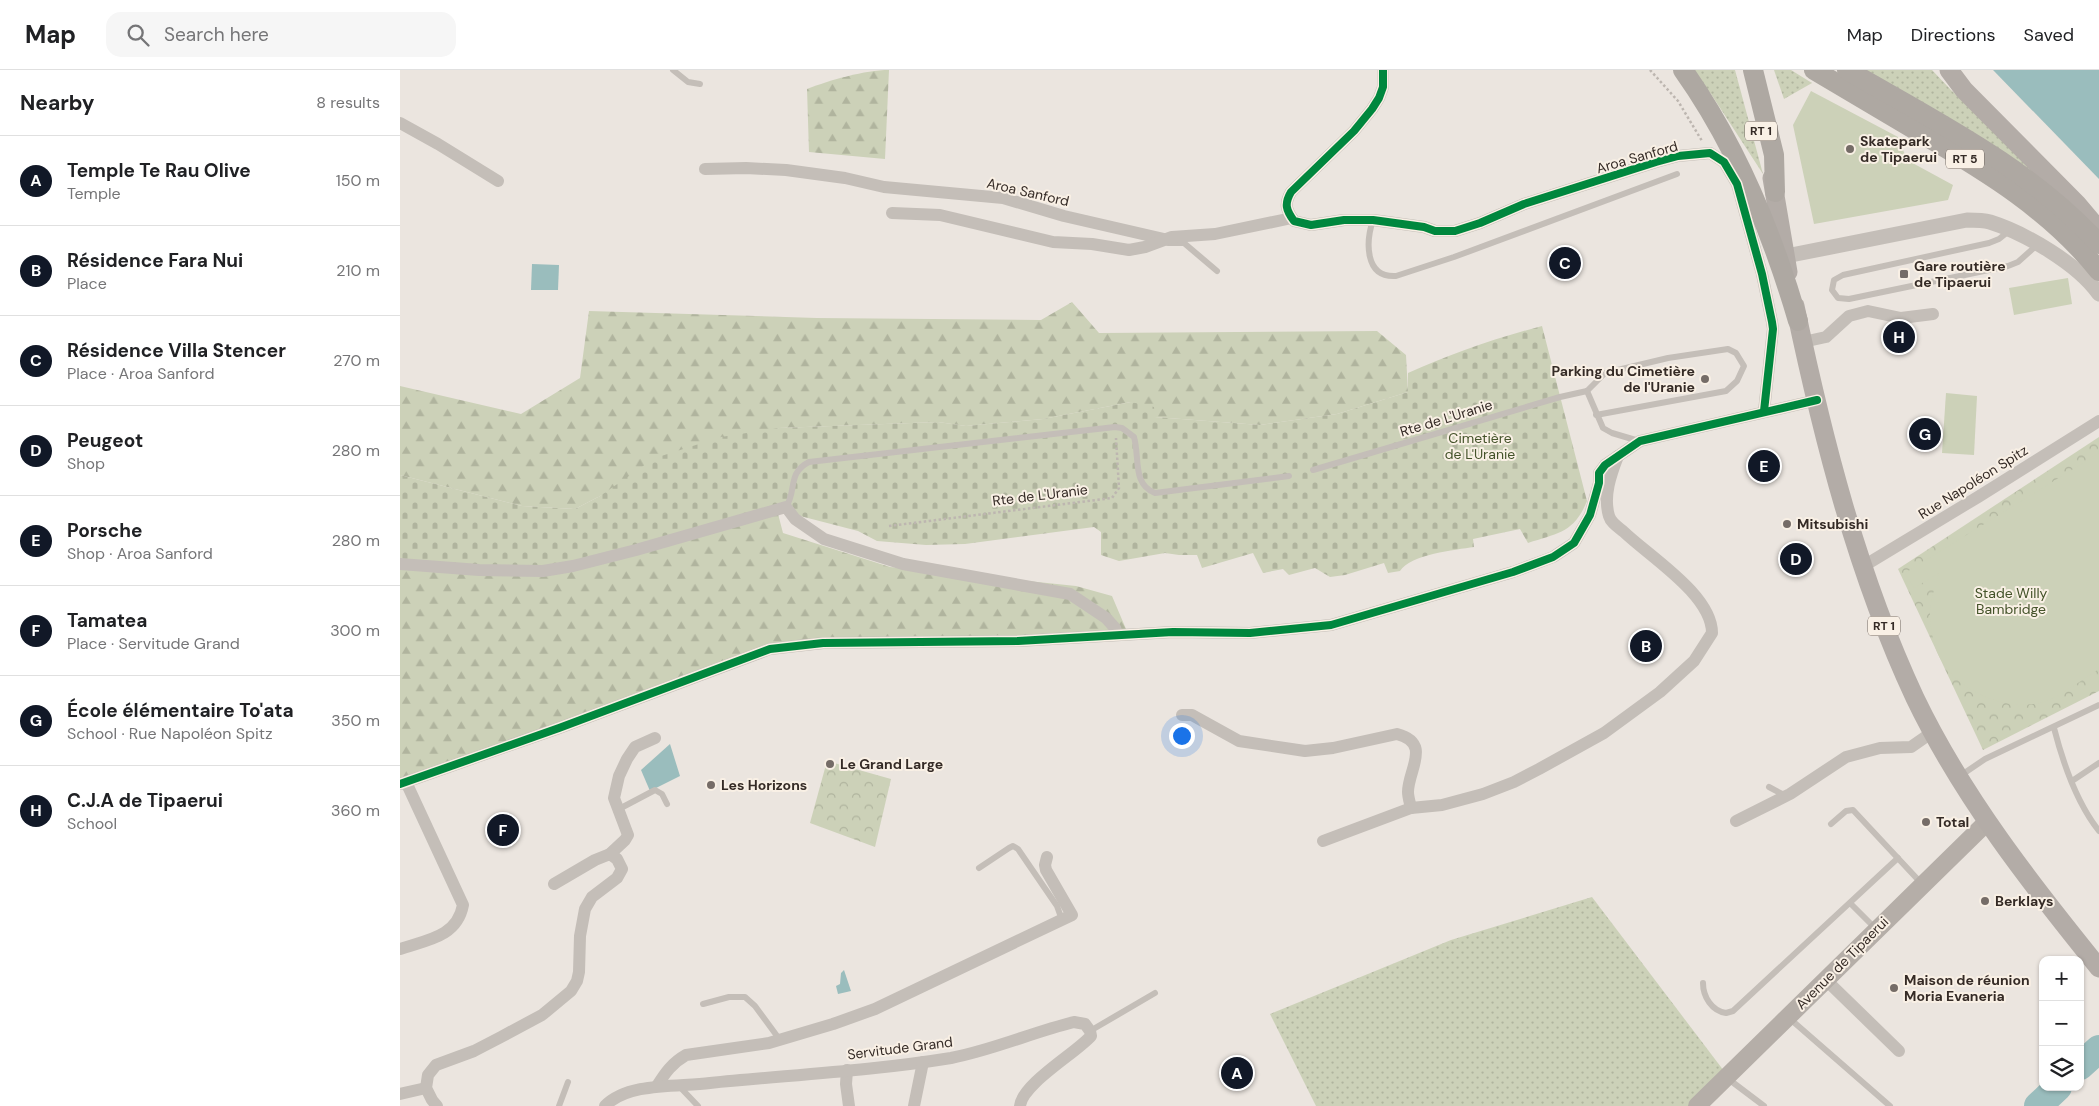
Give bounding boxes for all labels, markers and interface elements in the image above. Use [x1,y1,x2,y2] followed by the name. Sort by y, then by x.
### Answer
[106,12,456,57] search box
[25,19,76,50] text: Map
[124,21,152,49] icon: search
[164,22,269,47] text: Search here
[1847,23,1883,47] text: Map
[1911,23,1996,47] text: Directions
[2024,23,2074,47] text: Saved
[20,89,94,117] text: Nearby
[316,92,380,113] text: 8 results
[1745,121,1777,140] road number: RT 1
[1860,132,1937,166] place label: Skatepark de Tipaerui
[1594,137,1680,177] street label: Aroa Sanford
[1844,143,1856,155] marker: Skatepark de Tipaerui
[1946,150,1984,168] road number: RT 5
[67,158,251,183] text: Temple Te Rau Olive
[30,170,42,191] text: A
[336,170,380,191] text: 150 m
[985,174,1071,210] street label: Aroa Sanford
[67,183,121,204] text: Temple
[1549,244,1581,282] pin: C
[67,248,243,273] text: Résidence Fara Nui
[1914,257,2006,291] place label: Gare routière de Tipaerui
[31,260,41,281] text: B
[336,260,380,281] text: 210 m
[1898,268,1910,280] marker: Gare routière de Tipaerui
[67,273,107,294] text: Place
[1883,318,1915,356] pin: H
[67,338,286,363] text: Résidence Villa Stencer
[30,350,42,371] text: C
[333,350,380,371] text: 270 m
[1552,362,1695,396] place label: Parking du Cimetière de l'Uranie
[67,363,215,384] text: Place · Aroa Sanford
[1699,373,1711,385] marker: Parking du Cimetière de l'Uranie
[1398,395,1494,441] street label: Rte de L'Uranie
[1909,415,1941,453] pin: G
[67,428,143,453] text: Peugeot
[1445,429,1515,463] park label: Cimetière de L'Uranie
[30,440,42,461] text: D
[332,440,380,461] text: 280 m
[1915,441,2031,523] street label: Rue Napoléon Spitz
[1748,447,1780,485] pin: E
[67,453,105,474] text: Shop
[991,480,1089,510] street label: Rte de L'Uranie
[1797,515,1868,533] place label: Mitsubishi
[67,518,142,543] text: Porsche
[1781,518,1793,530] marker: Mitsubishi
[31,530,41,551] text: E
[332,530,380,551] text: 280 m
[1780,540,1812,578] pin: D
[67,543,213,564] text: Shop · Aroa Sanford
[1975,584,2048,618] park label: Stade Willy Bambridge
[67,608,147,633] text: Tamatea
[1868,616,1900,636] road number: RT 1
[32,620,40,641] text: F
[330,620,380,641] text: 300 m
[1630,627,1662,665] pin: B
[67,633,240,654] text: Place · Servitude Grand
[67,698,294,723] text: École élémentaire To'ata
[30,710,42,731] text: G
[331,710,380,731] text: 350 m
[67,723,272,744] text: School · Rue Napoléon Spitz
[1169,723,1195,749] your location
[840,755,943,773] place label: Le Grand Large
[824,758,836,770] marker: Le Grand Large
[721,776,807,794] place label: Les Horizons
[705,779,717,791] marker: Les Horizons
[67,788,223,813] text: C.J.A de Tipaerui
[30,800,42,821] text: H
[331,800,380,821] text: 360 m
[487,811,519,849] pin: F
[67,813,117,834] text: School
[1936,813,1969,831] place label: Total
[1920,816,1932,828] marker: Total
[1995,892,2053,910] place label: Berklays
[1979,895,1991,907] marker: Berklays
[1792,913,1892,1013] street label: Avenue de Tipaerui
[2039,956,2084,1091] map controls
[2039,956,2084,1001] button: +
[1904,971,2030,1005] place label: Maison de réunion Moria Evaneria
[1888,982,1900,994] marker: Maison de réunion Moria Evaneria
[2039,1001,2084,1046] button: −
[846,1033,954,1063] street label: Servitude Grand
[2039,1046,2084,1091] button: layers
[1221,1054,1253,1092] pin: A

